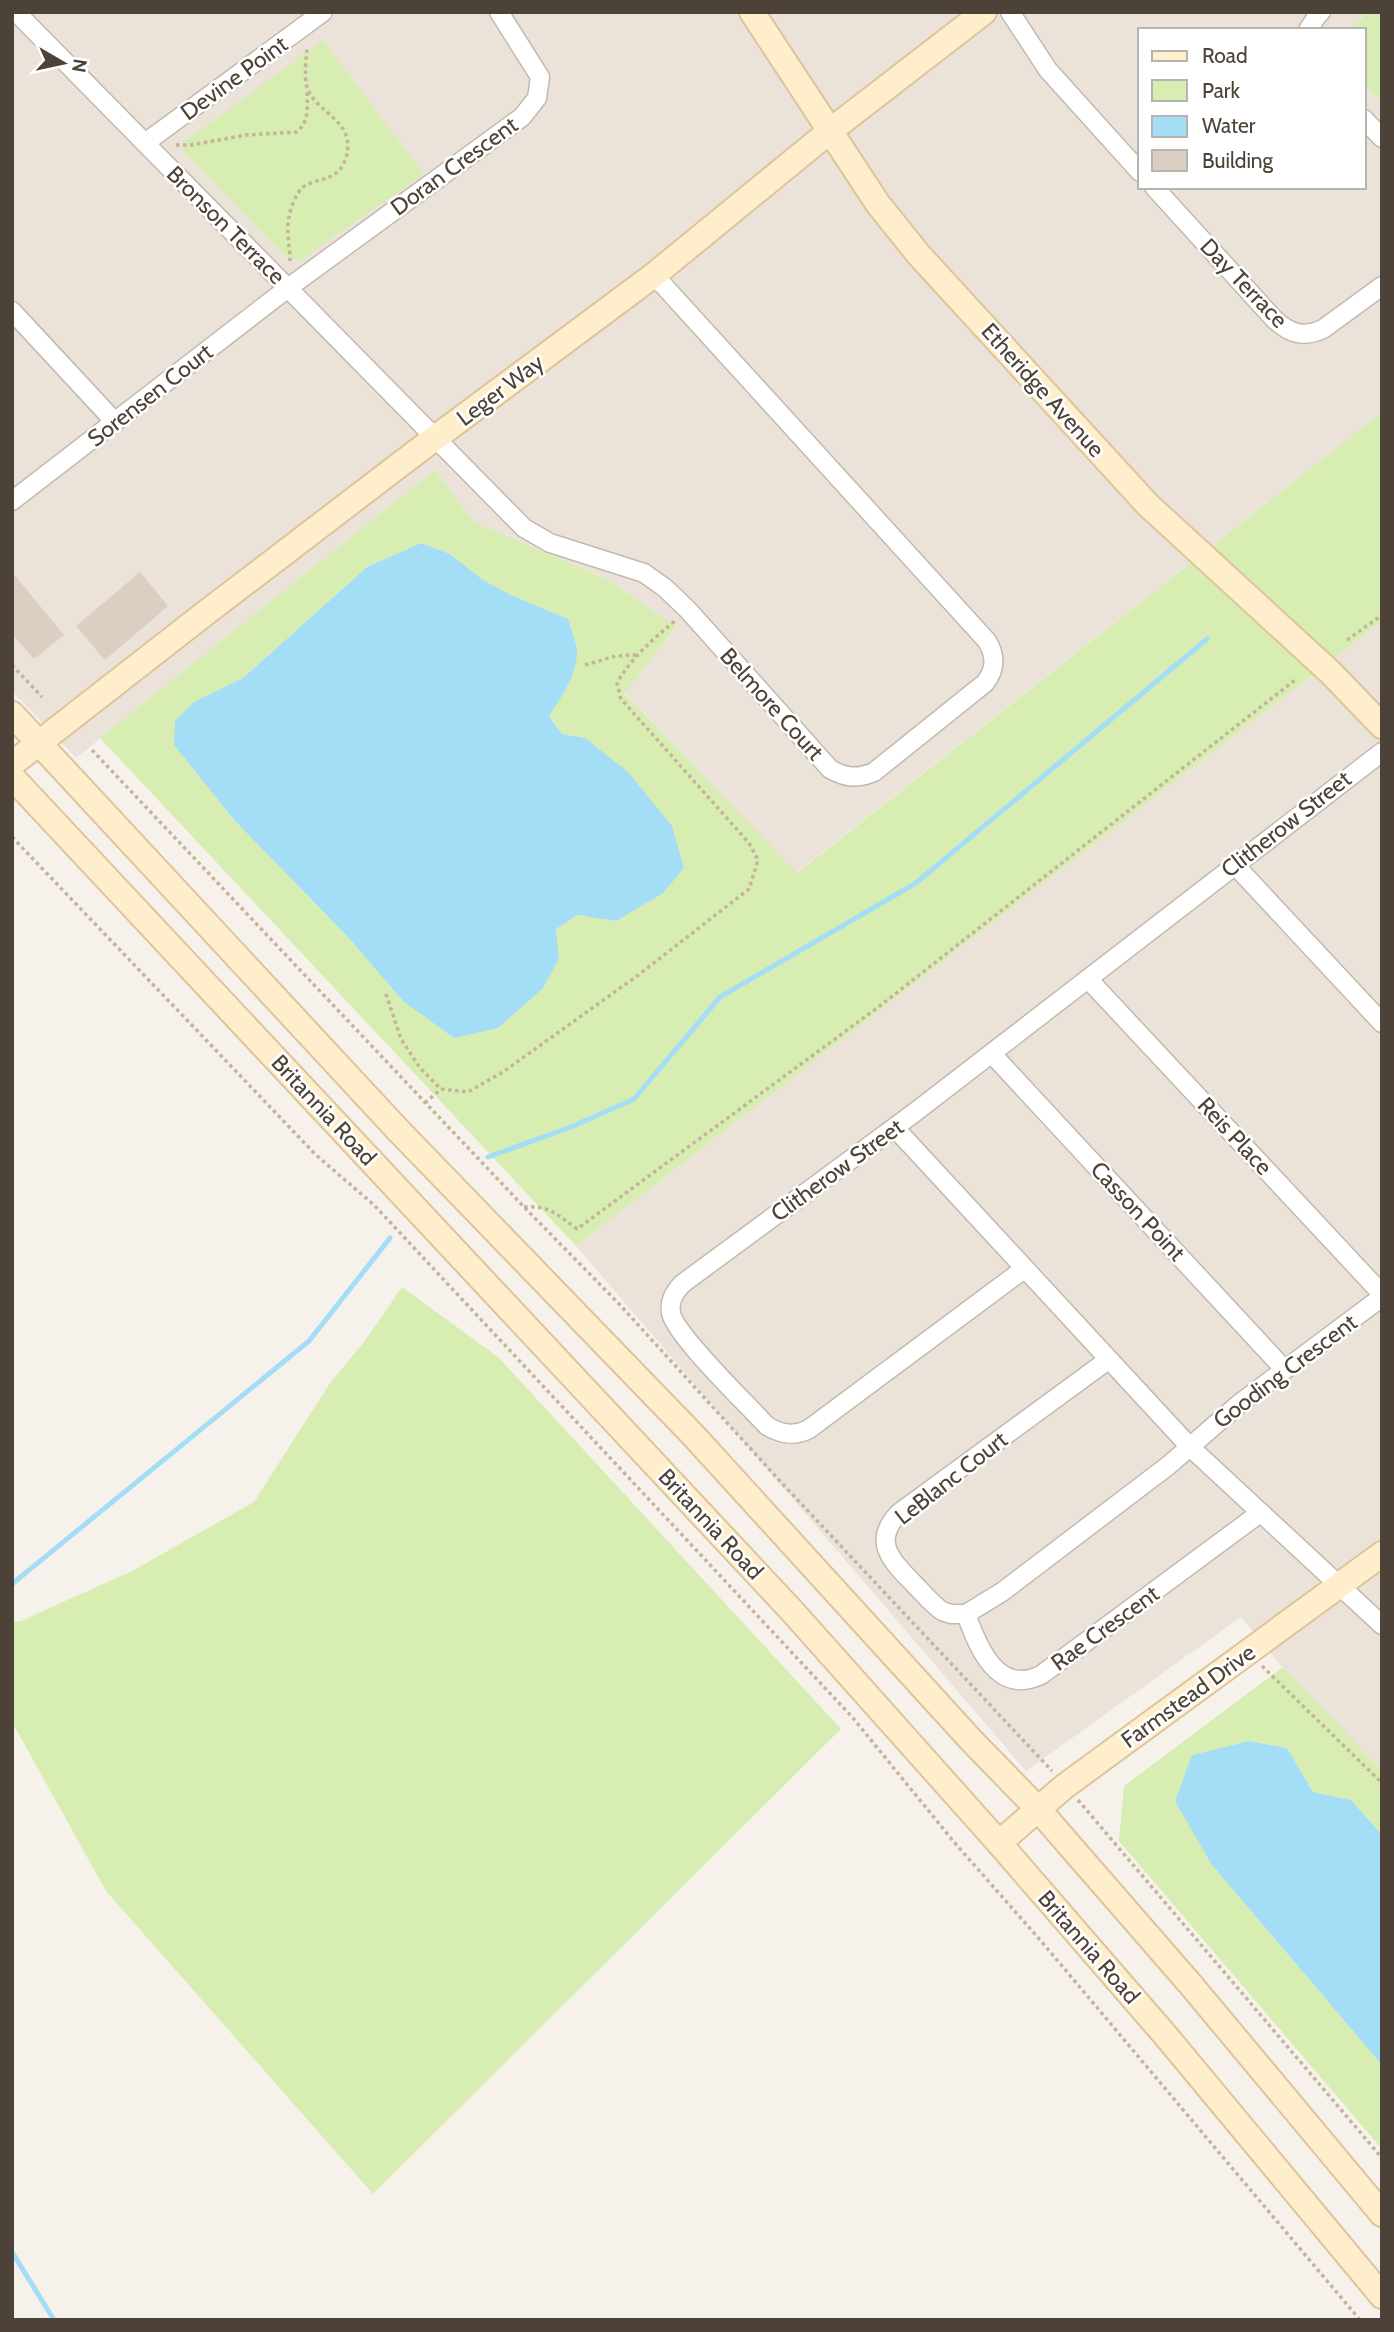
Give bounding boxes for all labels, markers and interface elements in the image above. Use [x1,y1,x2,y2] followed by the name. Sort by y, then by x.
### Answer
[28,28,98,98] north arrow
[1138,28,1366,189] legend
[175,30,293,126] street label: Devine Point
[1202,43,1248,68] text: Road
[67,57,92,74] text: N
[1202,78,1240,103] text: Park
[385,110,523,221] street label: Doran Crescent
[1202,113,1256,138] text: Water
[1202,148,1274,173] text: Building
[161,160,291,290] street label: Bronson Terrace
[1194,232,1294,334] street label: Day Terrace
[975,317,1111,463] street label: Etheridge Avenue
[82,337,218,452] street label: Sorensen Court
[451,348,549,432] street label: Leger Way
[714,642,830,766] street label: Belmore Court
[1216,765,1357,883] street label: Clitherow Street
[266,1049,382,1171] street label: Britannia Road
[1192,1091,1278,1181] street label: Reis Place
[765,1112,909,1227] street label: Clitherow Street
[1085,1155,1191,1267] street label: Casson Point
[1208,1308,1363,1434] street label: Gooding Crescent
[889,1425,1013,1531] street label: LeBlanc Court
[653,1463,769,1585] street label: Britannia Road
[1046,1579,1165,1677] street label: Rae Crescent
[1116,1638,1261,1754] street label: Farmstead Drive
[1032,1885,1146,2009] street label: Britannia Road

